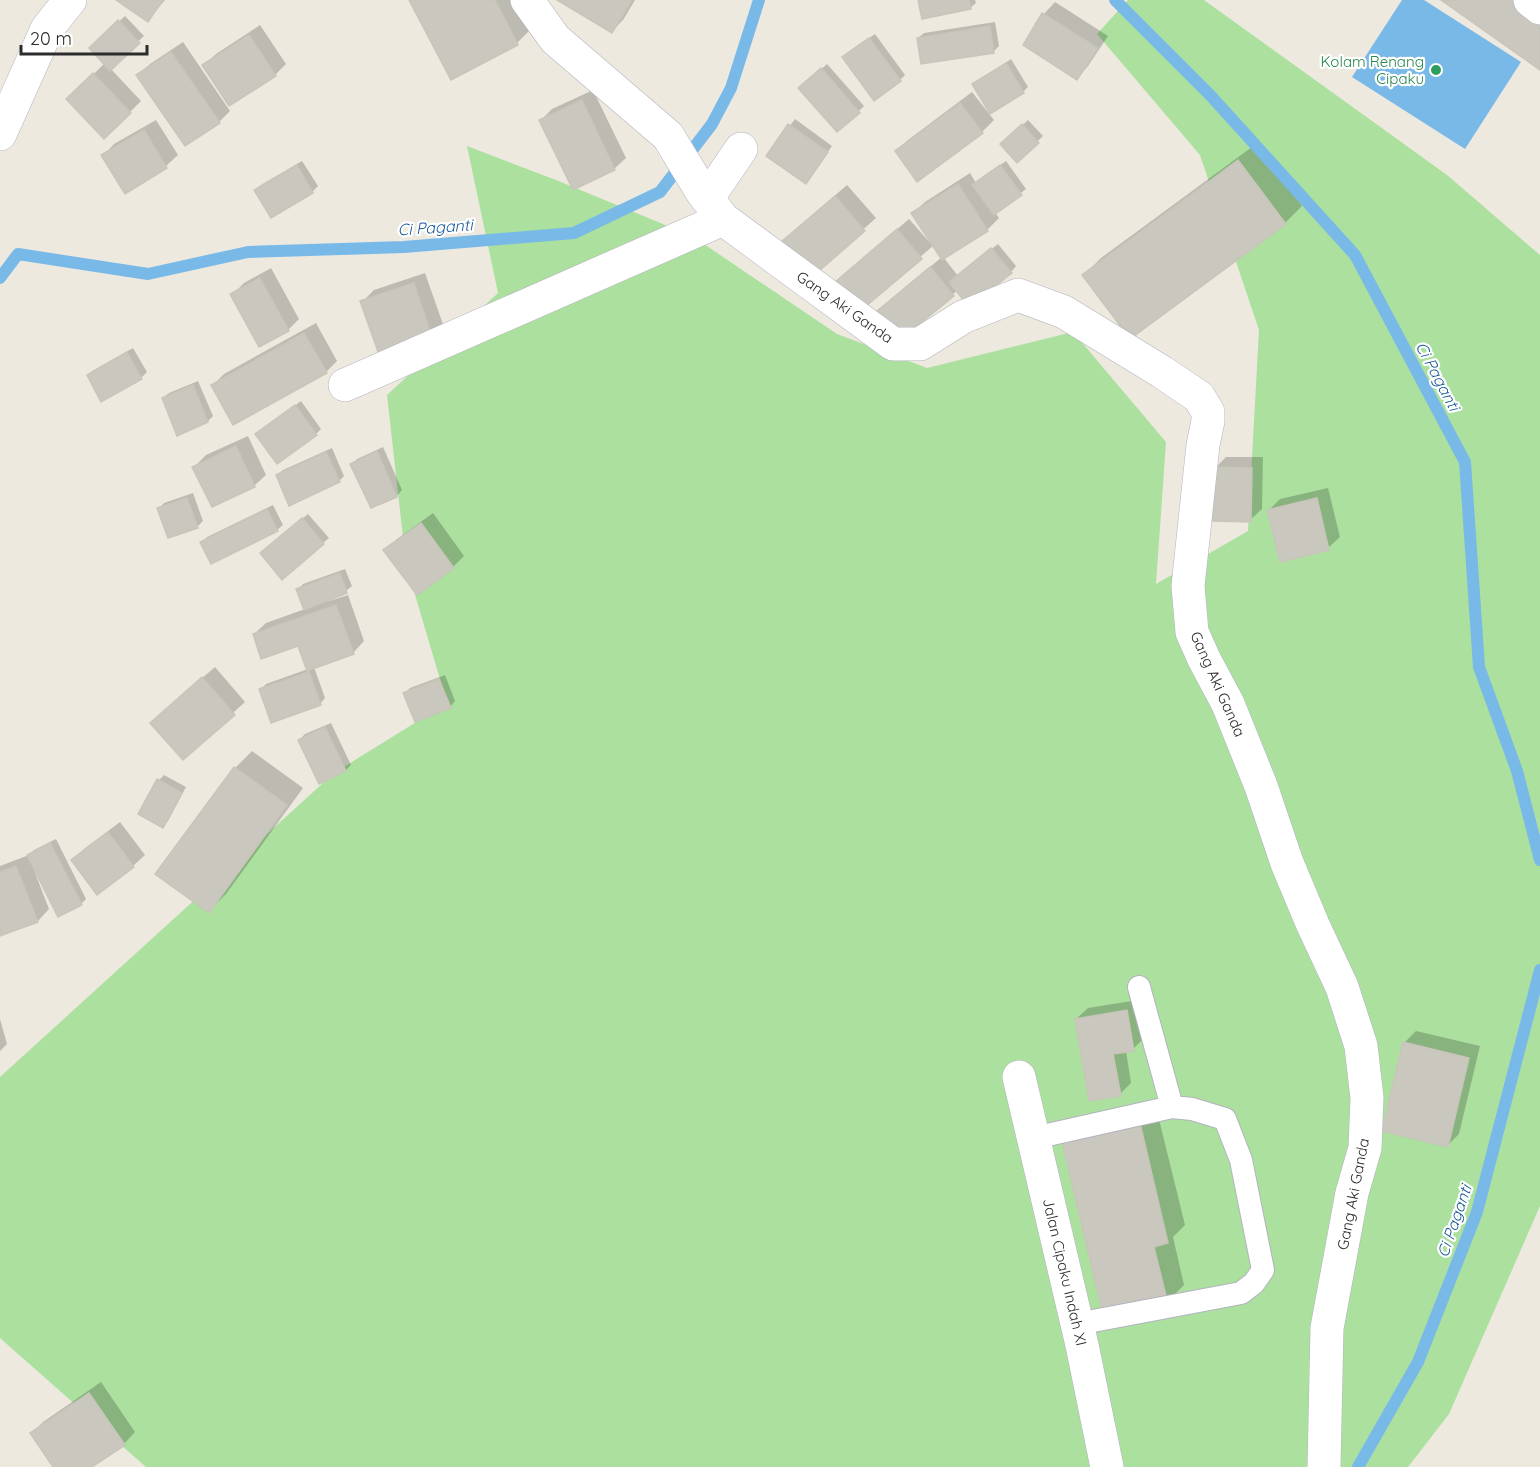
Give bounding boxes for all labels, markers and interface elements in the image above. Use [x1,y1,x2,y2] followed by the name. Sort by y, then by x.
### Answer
[21,18,147,56] scale bar
[30,27,72,50] text: 20 m
[1321,52,1424,88] place label: Kolam Renang Cipaku
[1429,63,1443,77] marker: Kolam Renang Cipaku
[397,214,475,240] water label: Ci Paganti
[793,267,897,347] street label: Gang Aki Ganda
[1412,338,1465,415] water label: Ci Paganti
[1186,628,1250,740] street label: Gang Aki Ganda
[1333,1136,1373,1252] street label: Gang Aki Ganda
[1432,1181,1476,1260] water label: Ci Paganti
[1039,1196,1091,1348] street label: Jalan Cipaku Indah XI

